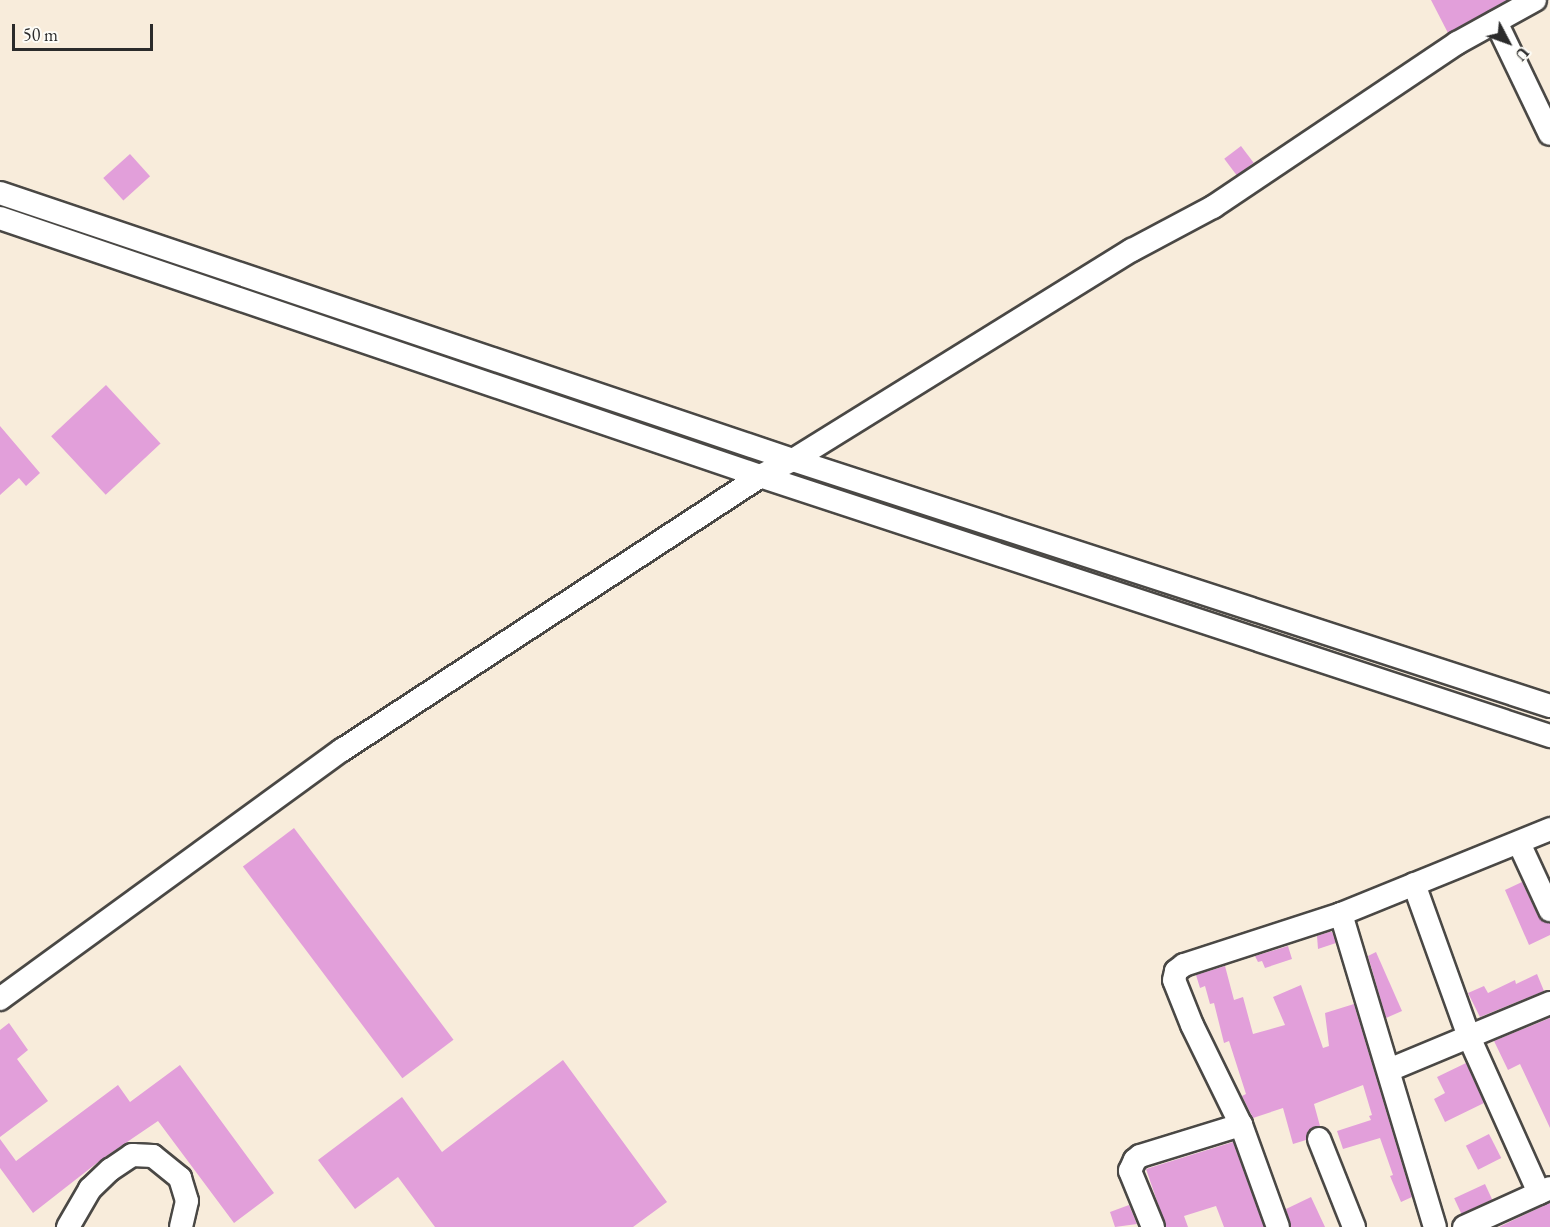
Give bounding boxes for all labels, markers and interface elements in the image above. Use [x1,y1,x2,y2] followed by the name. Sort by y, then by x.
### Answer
[15,12,156,50] scale bar
[1478,12,1538,72] north arrow
[23,23,58,46] text: 50 m
[1510,43,1534,66] text: U

